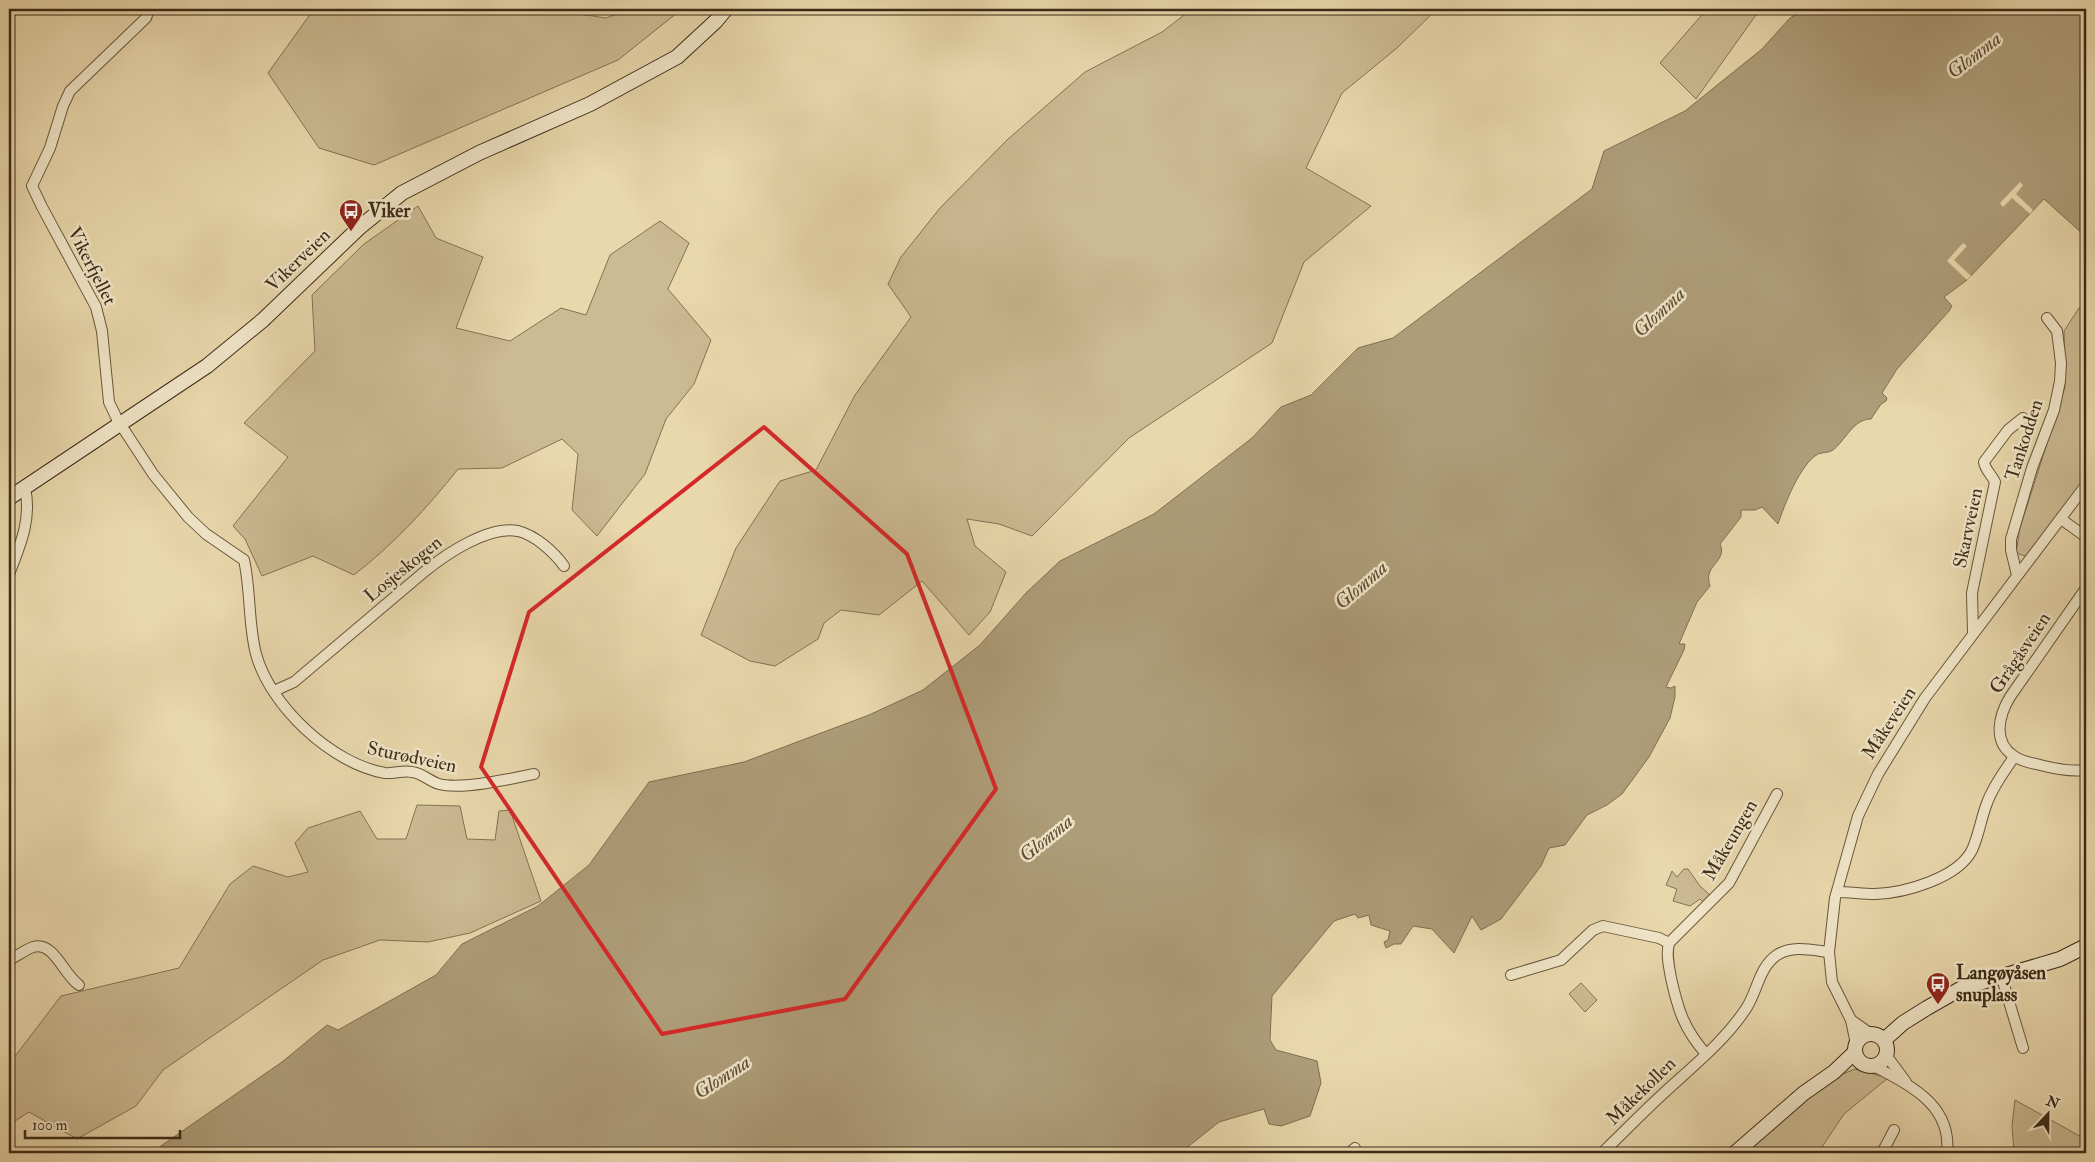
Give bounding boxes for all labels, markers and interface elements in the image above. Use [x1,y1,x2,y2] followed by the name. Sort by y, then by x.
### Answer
[1942,26,2006,84] water label: Glomma
[338,198,364,232] bus stop icon: Viker
[367,199,411,223] place label: Viker
[62,223,122,309] street label: Vikerfjellet
[260,223,336,297] street label: Vikerveien
[1628,282,1690,342] water label: Glomma
[2000,396,2048,484] street label: Tankodden
[1948,485,1988,570] street label: Skarvveien
[359,530,447,608] street label: Losjeskogen
[1329,555,1393,615] water label: Glomma
[1984,607,2056,698] street label: Grågåsveien
[1857,682,1921,764] street label: Måkeveien
[365,736,459,778] street label: Sturødveien
[1697,795,1763,885] street label: Måkeungen
[1014,809,1078,867] water label: Glomma
[1956,961,2046,1008] place label: Langøyåsen snuplass
[1925,971,1951,1005] bus stop icon: Langøyåsen snuplass
[689,1050,755,1104] water label: Glomma
[1601,1052,1681,1130] street label: Måkekollen
[2022,1090,2072,1140] north arrow
[2043,1092,2062,1113] text: N
[25,1107,180,1139] scale bar
[32,1116,68,1135] text: 100 m

